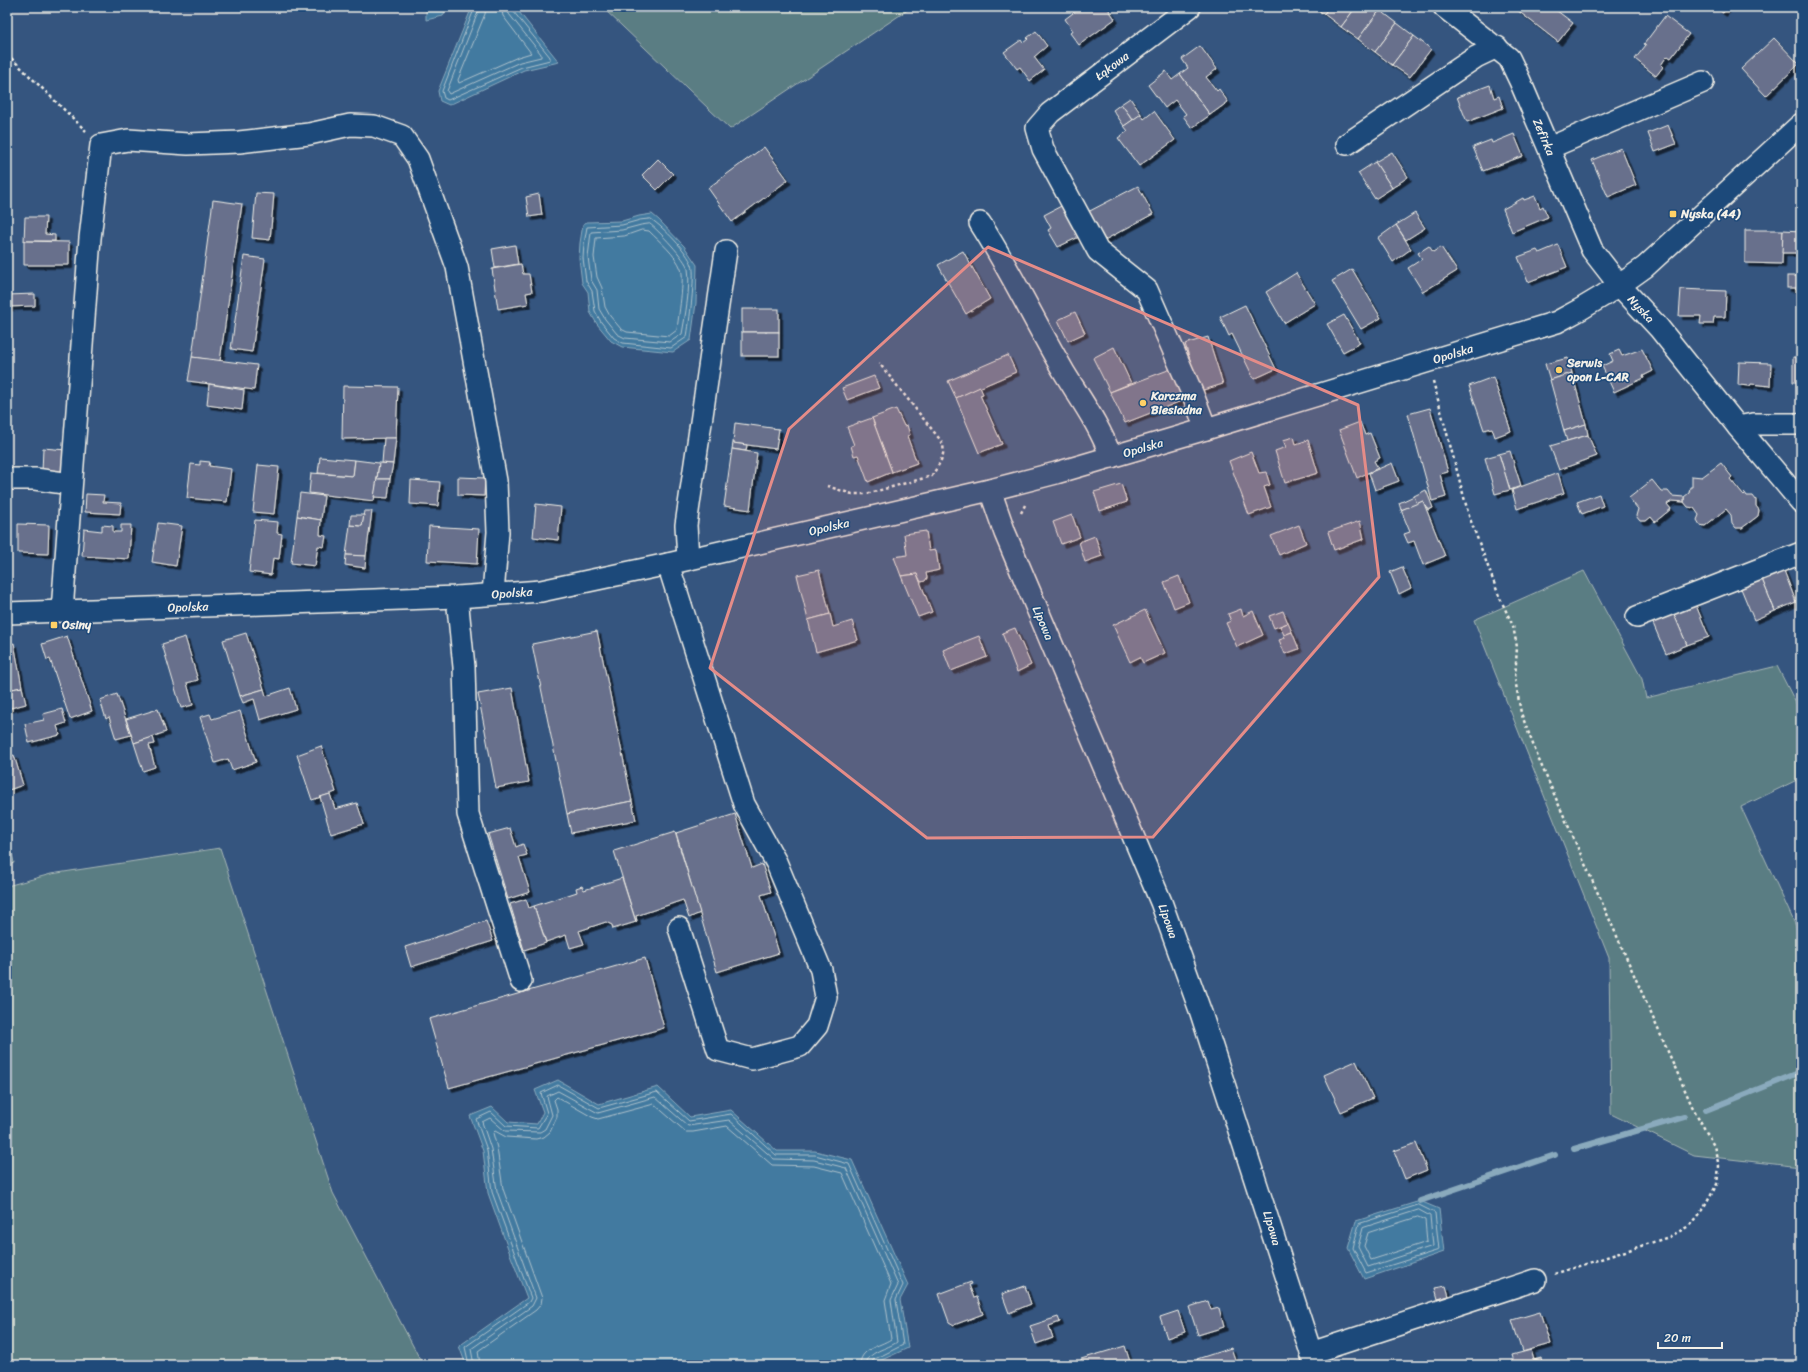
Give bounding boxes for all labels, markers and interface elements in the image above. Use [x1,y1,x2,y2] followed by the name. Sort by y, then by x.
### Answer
[1090,45,1135,86] street label: Łąkowa
[1526,115,1562,160] street label: Zefirka
[1680,203,1741,225] place label: Nyska (44)
[1668,209,1678,219] marker: Nyska (44)
[1622,290,1660,328] street label: Nyska
[1430,337,1477,371] street label: Opolska
[1566,352,1630,388] place label: Serwis opon L-CAR
[1554,365,1564,375] marker: Serwis opon L-CAR
[1150,385,1203,421] place label: Karczma Biesiadna
[1138,398,1148,408] marker: Karczma Biesiadna
[1120,432,1167,464] street label: Opolska
[807,511,852,542] street label: Opolska
[491,581,534,605] street label: Opolska
[167,595,210,619] street label: Opolska
[1026,602,1060,644] street label: Lipowa
[61,614,92,636] place label: Osiny
[49,620,59,630] marker: Osiny
[1152,901,1184,941] street label: Lipowa
[1256,1208,1288,1248] street label: Lipowa
[1658,1324,1722,1350] scale bar
[1664,1327,1691,1349] text: 20 m

